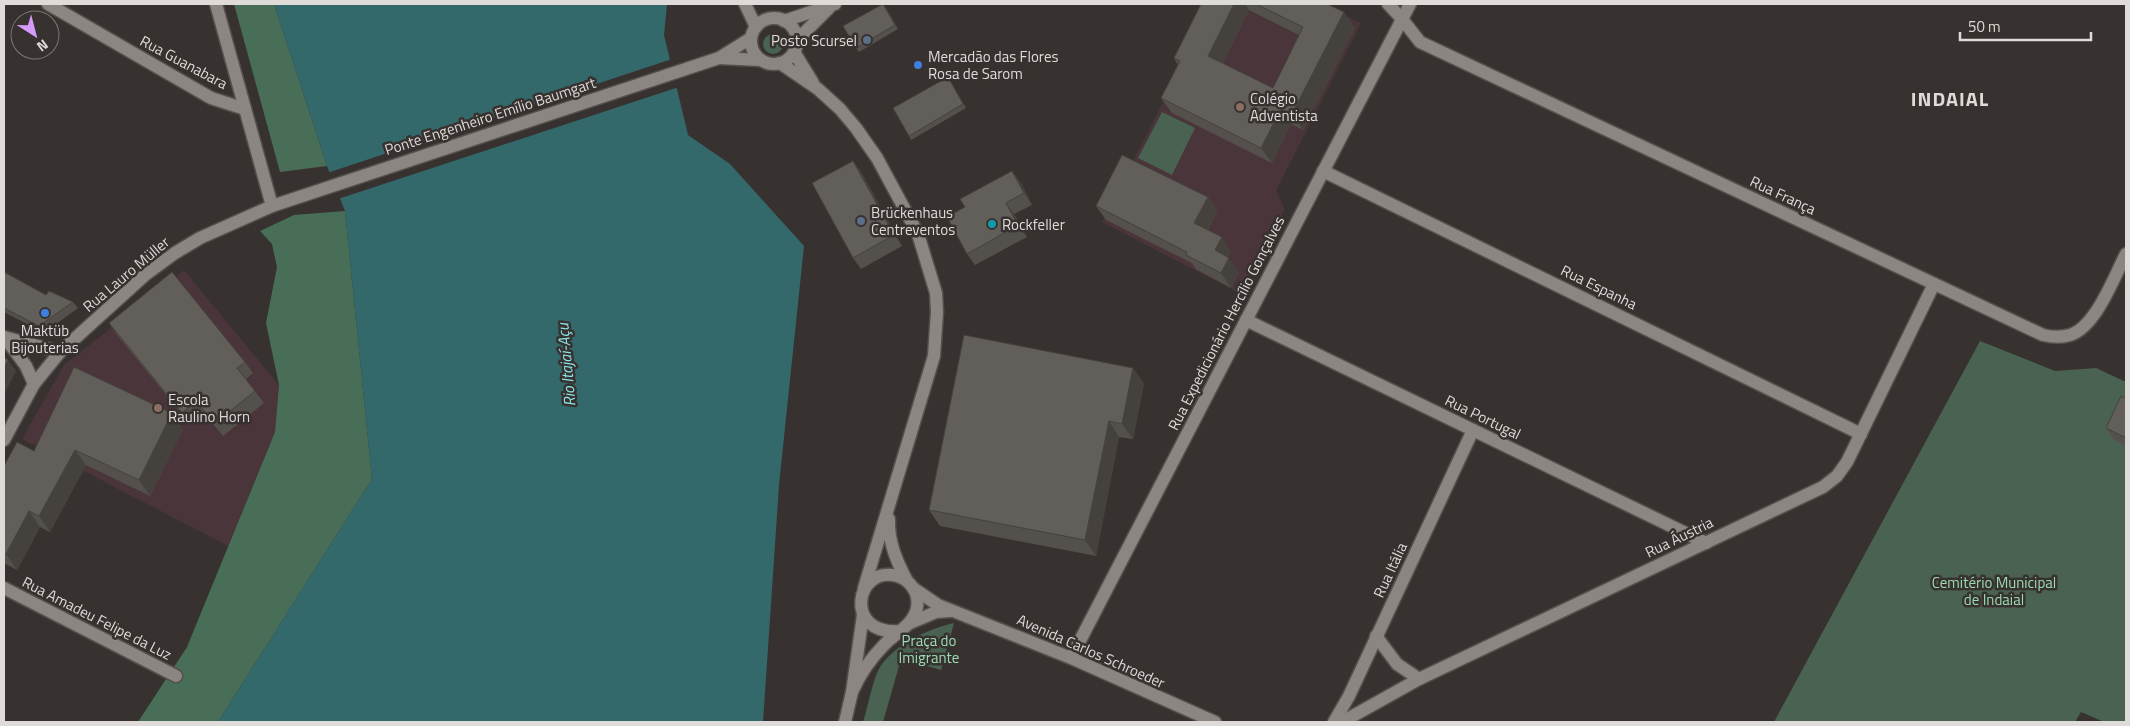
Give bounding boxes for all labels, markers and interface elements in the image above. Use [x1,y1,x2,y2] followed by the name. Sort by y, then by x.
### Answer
[10,10,60,60] north arrow
[1960,10,2091,42] scale bar
[1968,15,2001,38] text: 50 m
[136,29,232,95] street label: Rua Guanabara
[771,29,857,52] place label: Posto Scursel
[861,34,873,46] marker: Posto Scursel
[33,35,53,57] text: N
[928,45,1058,85] place label: Mercadão das Flores Rosa de Sarom
[912,59,924,71] marker: Mercadão das Flores Rosa de Sarom
[381,71,599,161] street label: Ponte Engenheiro Emílio Baumgart
[1911,83,1989,114] district label: INDAIAL
[1250,87,1318,127] place label: Colégio Adventista
[1234,101,1246,113] marker: Colégio Adventista
[1746,170,1820,220] street label: Rua França
[871,201,955,241] place label: Brückenhaus Centreventos
[1162,212,1290,434] street label: Rua Expedicionário Hercílio Gonçalves
[1002,213,1065,236] place label: Rockfeller
[855,215,867,227] marker: Brückenhaus Centreventos
[986,218,998,230] marker: Rockfeller
[78,231,174,317] street label: Rua Lauro Müller
[1557,259,1641,316] street label: Rua Espanha
[39,307,51,319] marker: Maktüb Bijouterias
[11,319,79,359] place label: Maktüb Bijouterias
[550,321,582,408] water label: Rio Itajaí-Açu
[168,388,250,428] place label: Escola Raulino Horn
[1441,389,1525,445] street label: Rua Portugal
[152,402,164,414] marker: Escola Raulino Horn
[1641,510,1717,563] street label: Rua Áustria
[1367,538,1413,601] street label: Rua Itália
[18,570,176,666] street label: Rua Amadeu Felipe da Luz
[1932,571,2056,611] park label: Cemitério Municipal de Indaial
[1013,608,1169,694] street label: Avenida Carlos Schroeder
[899,629,959,669] park label: Praça do Imigrante

